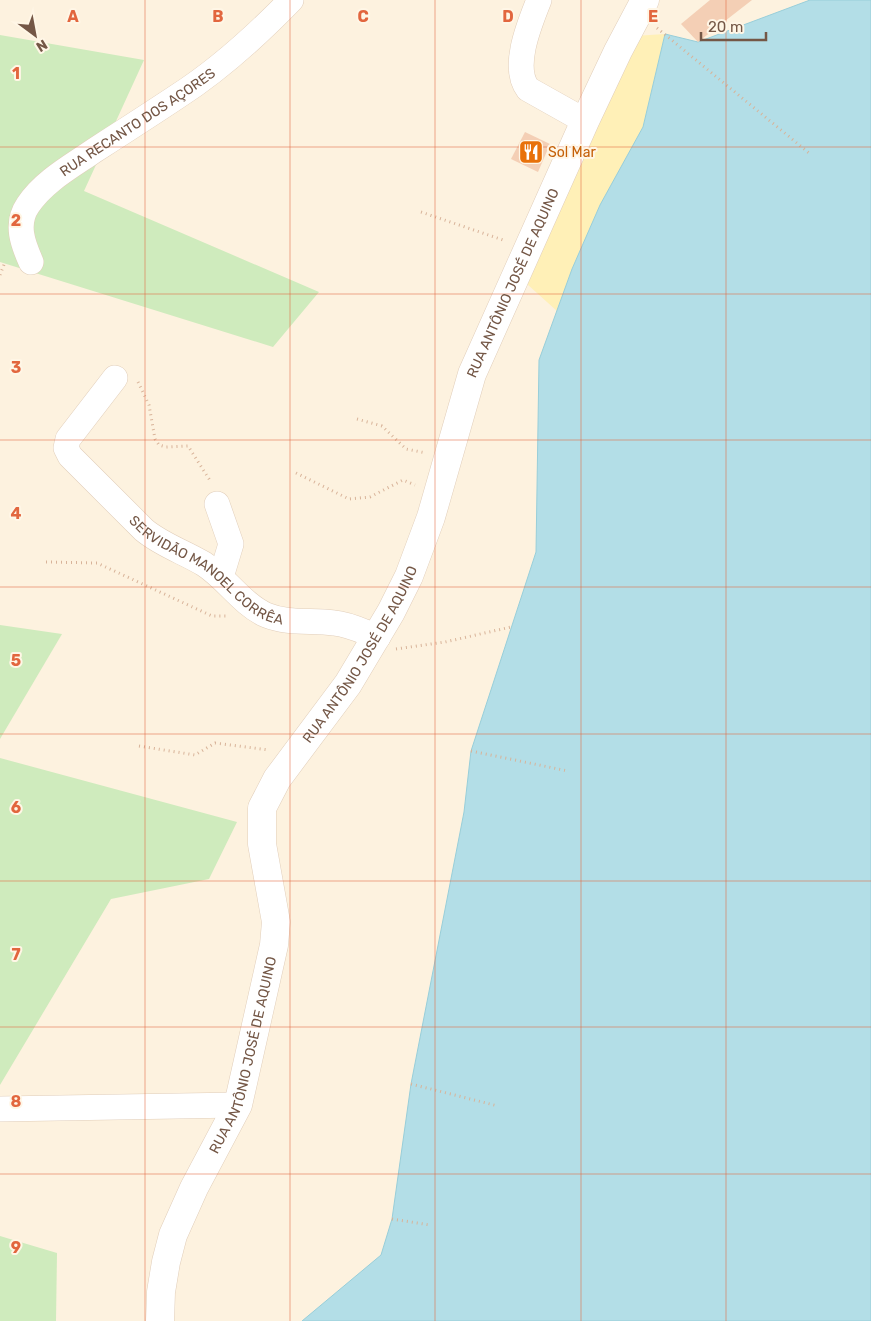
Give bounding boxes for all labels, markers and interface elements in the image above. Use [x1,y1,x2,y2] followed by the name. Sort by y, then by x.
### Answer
[67,7,79,26] text: A
[212,7,224,26] text: B
[357,7,369,26] text: C
[502,7,514,26] text: D
[648,7,658,26] text: E
[10,10,60,60] north arrow
[701,10,766,42] scale bar
[708,18,743,36] text: 20 m
[33,36,50,55] text: N
[12,64,20,83] text: 1
[56,64,219,180] street label: RUA RECANTO DOS AÇORES
[518,139,544,165] restaurant icon: Sol Mar
[548,144,596,161] place label: Sol Mar
[463,186,563,380] street label: RUA ANTÔNIO JOSÉ DE AQUINO
[11,211,21,230] text: 2
[11,358,21,377] text: 3
[11,504,22,523] text: 4
[125,512,286,629] street label: SERVIDÃO MANOEL CORRÊA
[299,563,421,746] street label: RUA ANTÔNIO JOSÉ DE AQUINO
[11,651,21,670] text: 5
[11,798,21,817] text: 6
[11,945,21,964] text: 7
[206,955,280,1157] street label: RUA ANTÔNIO JOSÉ DE AQUINO
[11,1092,22,1111] text: 8
[11,1238,21,1257] text: 9

